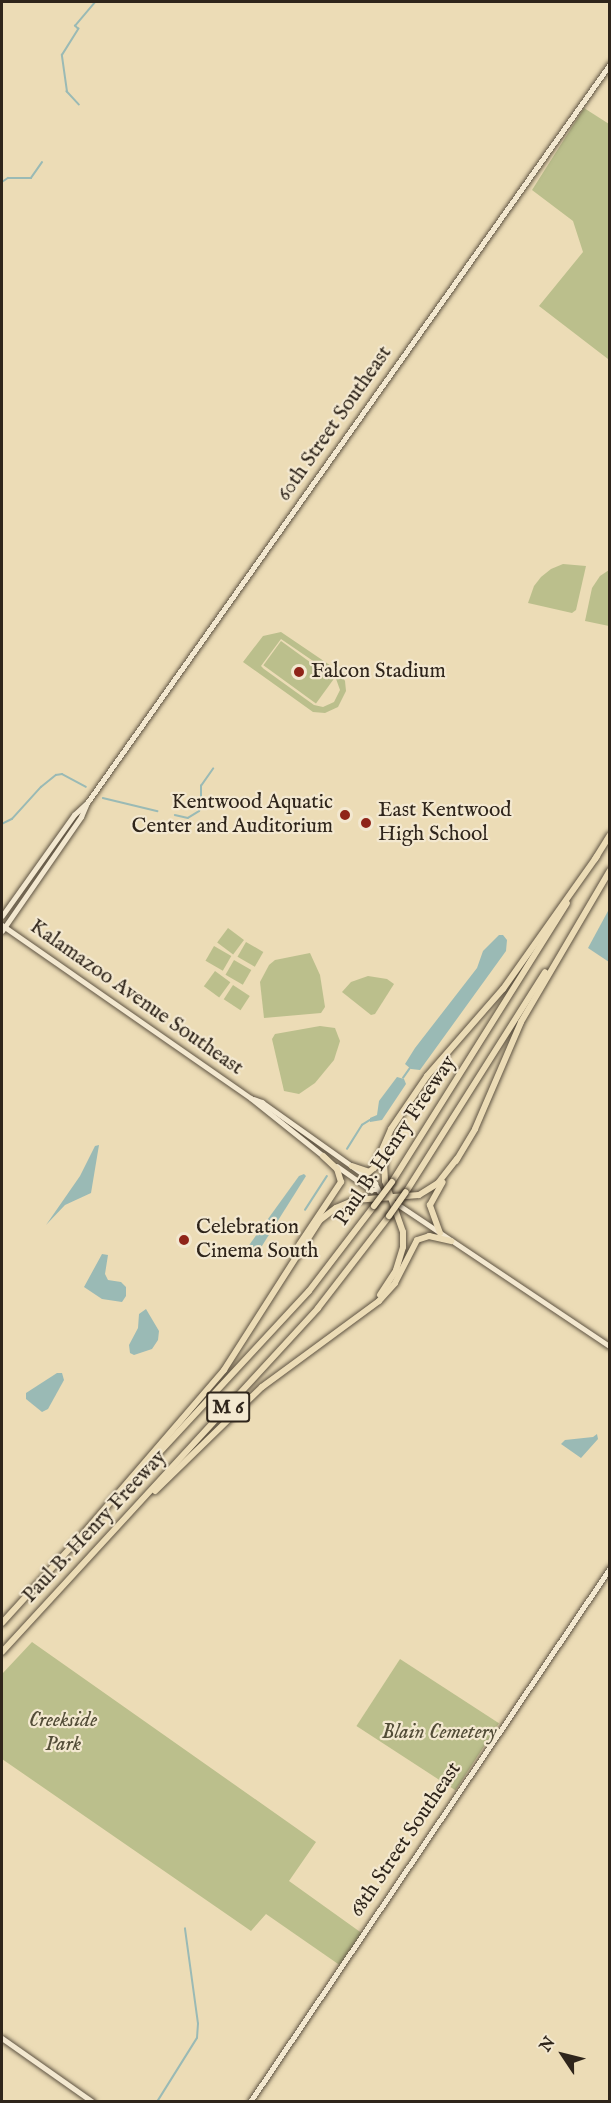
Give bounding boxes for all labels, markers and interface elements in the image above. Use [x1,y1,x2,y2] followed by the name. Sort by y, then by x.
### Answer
[272,342,398,506] street label: 60th Street Southeast
[311,659,446,685] place label: Falcon Stadium
[292,665,306,679] marker: Falcon Stadium
[131,790,333,840] place label: Kentwood Aquatic Center and Auditorium
[378,798,511,848] place label: East Kentwood High School
[338,808,352,822] marker: Kentwood Aquatic Center and Auditorium
[359,816,373,830] marker: East Kentwood High School
[24,915,248,1081] street label: Kalamazoo Avenue Southeast
[330,1051,462,1231] street label: Paul B. Henry Freeway
[196,1215,319,1265] place label: Celebration Cinema South
[177,1233,191,1247] marker: Celebration Cinema South
[206,1390,250,1424] road number: M 6
[18,1445,172,1609] street label: Paul B. Henry Freeway
[29,1708,97,1758] park label: Creekside Park
[381,1720,497,1746] park label: Blain Cemetery
[345,1758,467,1922] street label: 68th Street Southeast
[533,2025,593,2085] north arrow
[536,2033,560,2056] text: N

